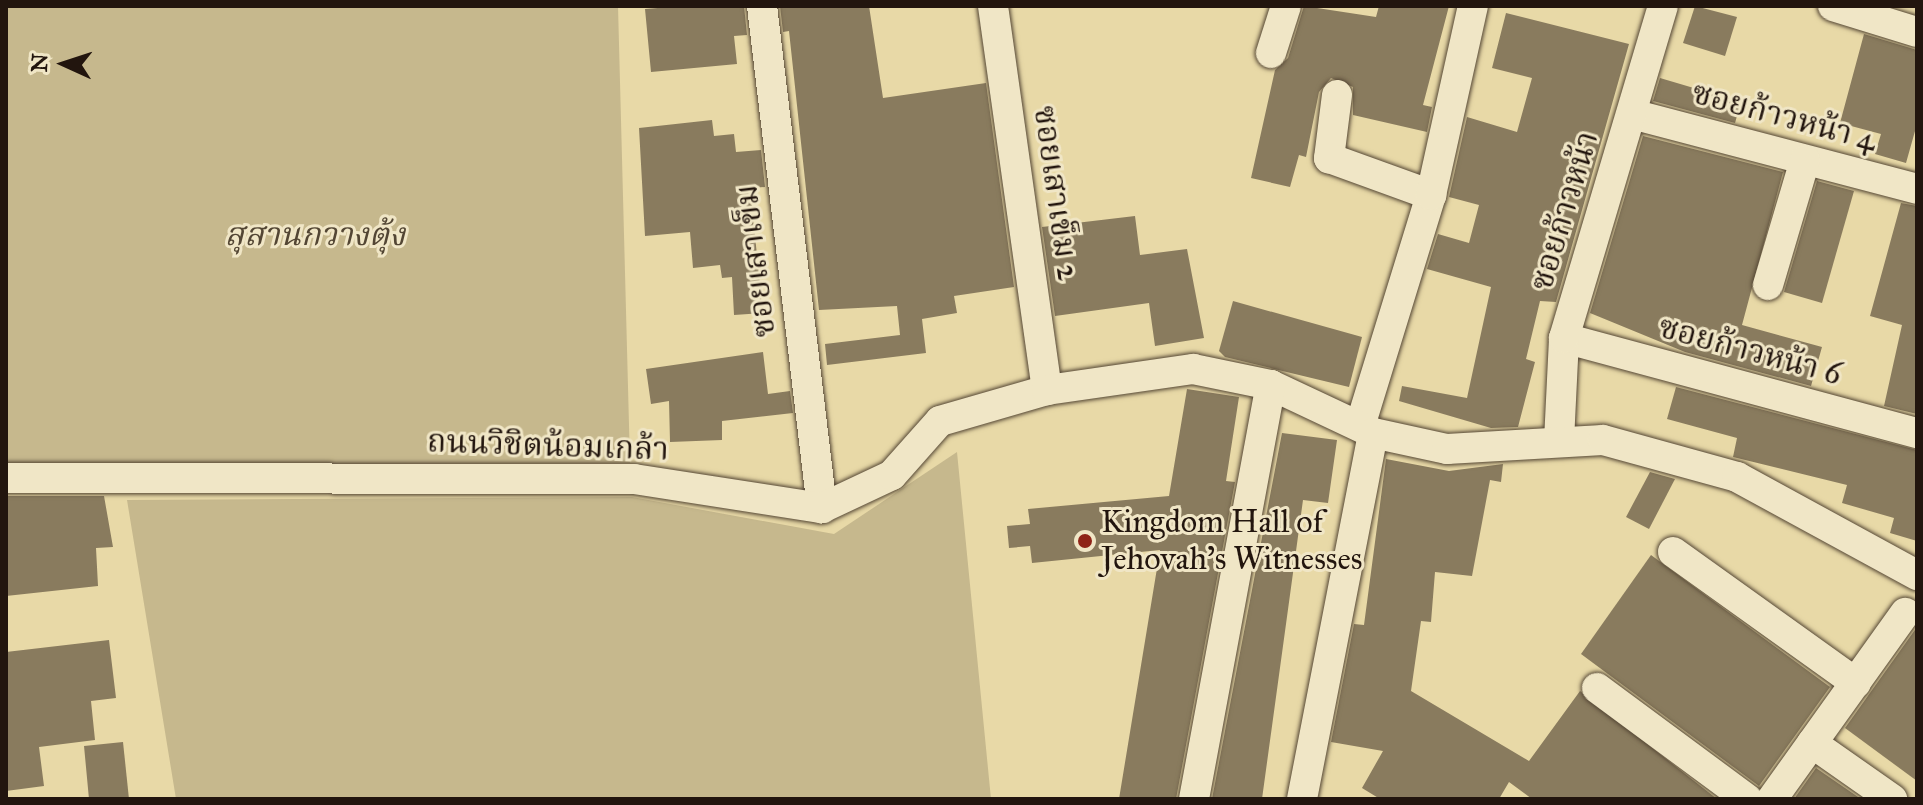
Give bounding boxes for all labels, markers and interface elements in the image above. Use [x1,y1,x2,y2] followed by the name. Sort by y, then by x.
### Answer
[24,24,104,104] north arrow
[26,53,54,73] text: N
[1688,74,1880,160] street label: ซอยก้าวหน้า 4
[1025,103,1087,283] street label: ซอยเสาเข็ม 2
[1523,127,1607,295] street label: ซอยก้าวหน้า
[728,183,784,339] street label: ซอยเสาเข็ม
[225,216,405,254] park label: สุสานกวางตุ้ง
[1654,308,1846,394] street label: ซอยก้าวหน้า 6
[426,423,670,469] street label: ถนนวิชิตน้อมเกล้า
[1101,504,1363,579] place label: Kingdom Hall of Jehovah's Witnesses
[1076,532,1094,550] marker: Kingdom Hall of Jehovah's Witnesses

